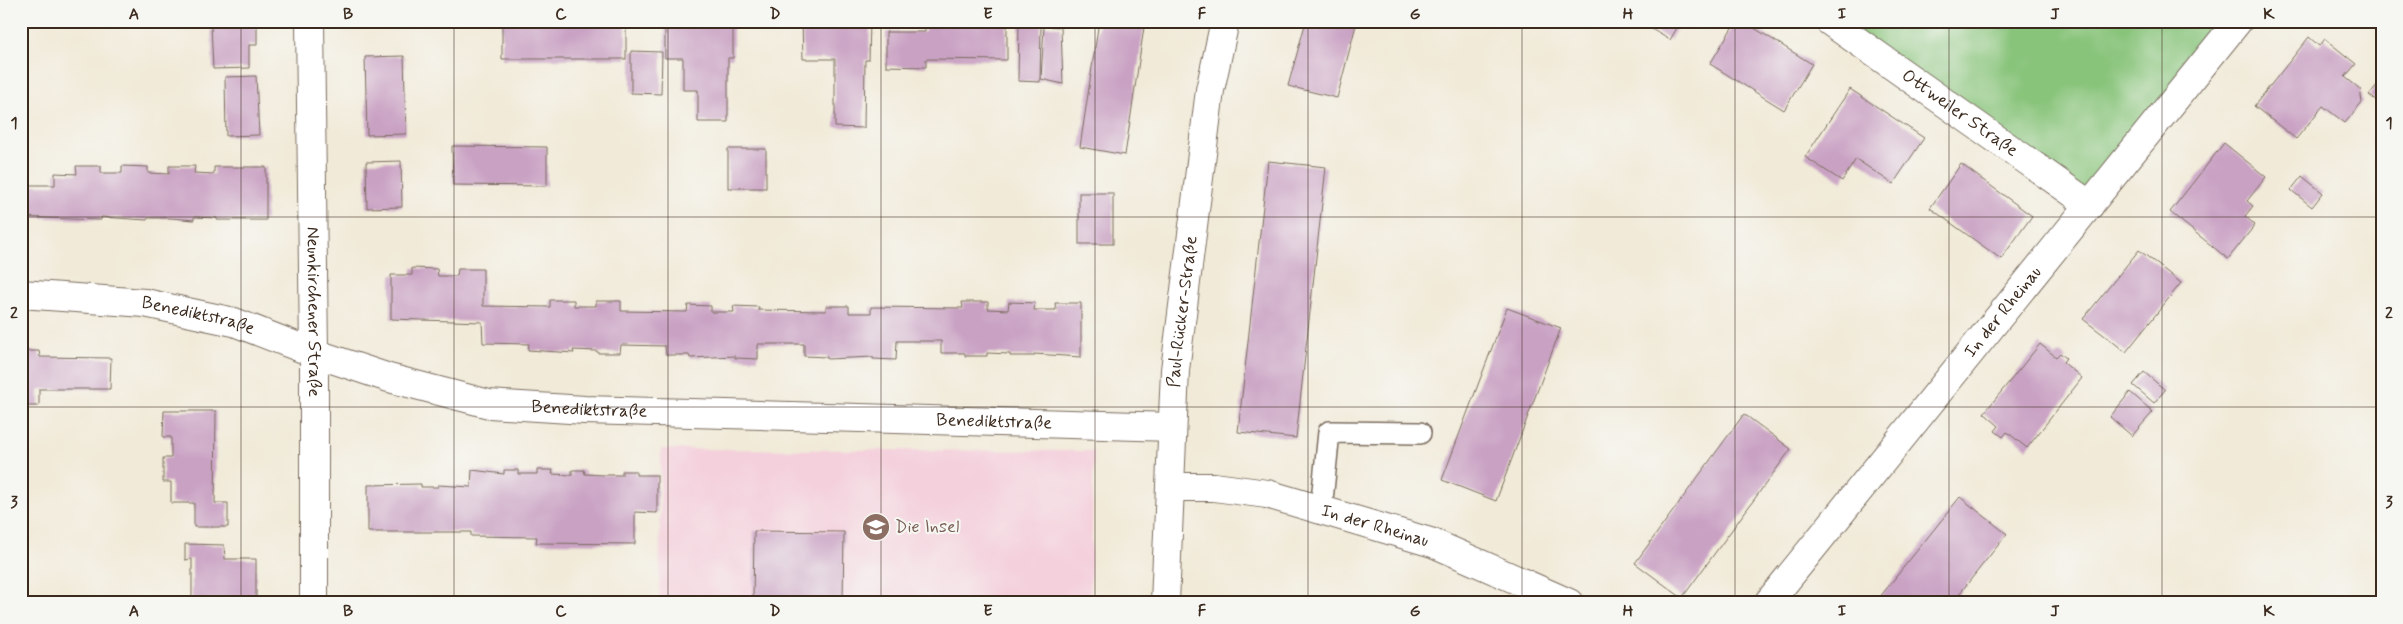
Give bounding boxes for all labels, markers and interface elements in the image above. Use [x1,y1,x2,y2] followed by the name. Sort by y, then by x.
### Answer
[129,4,139,25] text: A
[343,4,353,25] text: B
[555,4,567,25] text: C
[769,4,781,25] text: D
[983,4,993,25] text: E
[1198,4,1207,25] text: F
[1410,4,1421,25] text: G
[1623,4,1634,25] text: H
[1838,4,1847,25] text: I
[2050,4,2060,25] text: J
[2263,4,2275,25] text: K
[1897,64,2023,163] street label: Ottweiler Straße
[10,113,18,134] text: 1
[2385,113,2393,134] text: 1
[300,227,326,397] street label: Neunkirchener Straße
[1162,234,1204,388] street label: Paul-Rücker-Straße
[1959,261,2047,363] street label: In der Rheinau
[139,291,259,341] street label: Benediktstraße
[10,303,18,324] text: 2
[2385,303,2393,324] text: 2
[531,395,648,424] street label: Benediktstraße
[936,408,1053,436] street label: Benediktstraße
[10,492,18,513] text: 3
[2385,492,2393,513] text: 3
[1318,499,1432,553] street label: In der Rheinau
[861,512,891,542] school or university icon: Die Insel
[895,515,959,539] place label: Die Insel
[129,601,139,622] text: A
[343,601,353,622] text: B
[555,601,567,622] text: C
[769,601,781,622] text: D
[983,601,993,622] text: E
[1198,601,1207,622] text: F
[1410,601,1421,622] text: G
[1623,601,1634,622] text: H
[1838,601,1847,622] text: I
[2050,601,2060,622] text: J
[2263,601,2275,622] text: K

